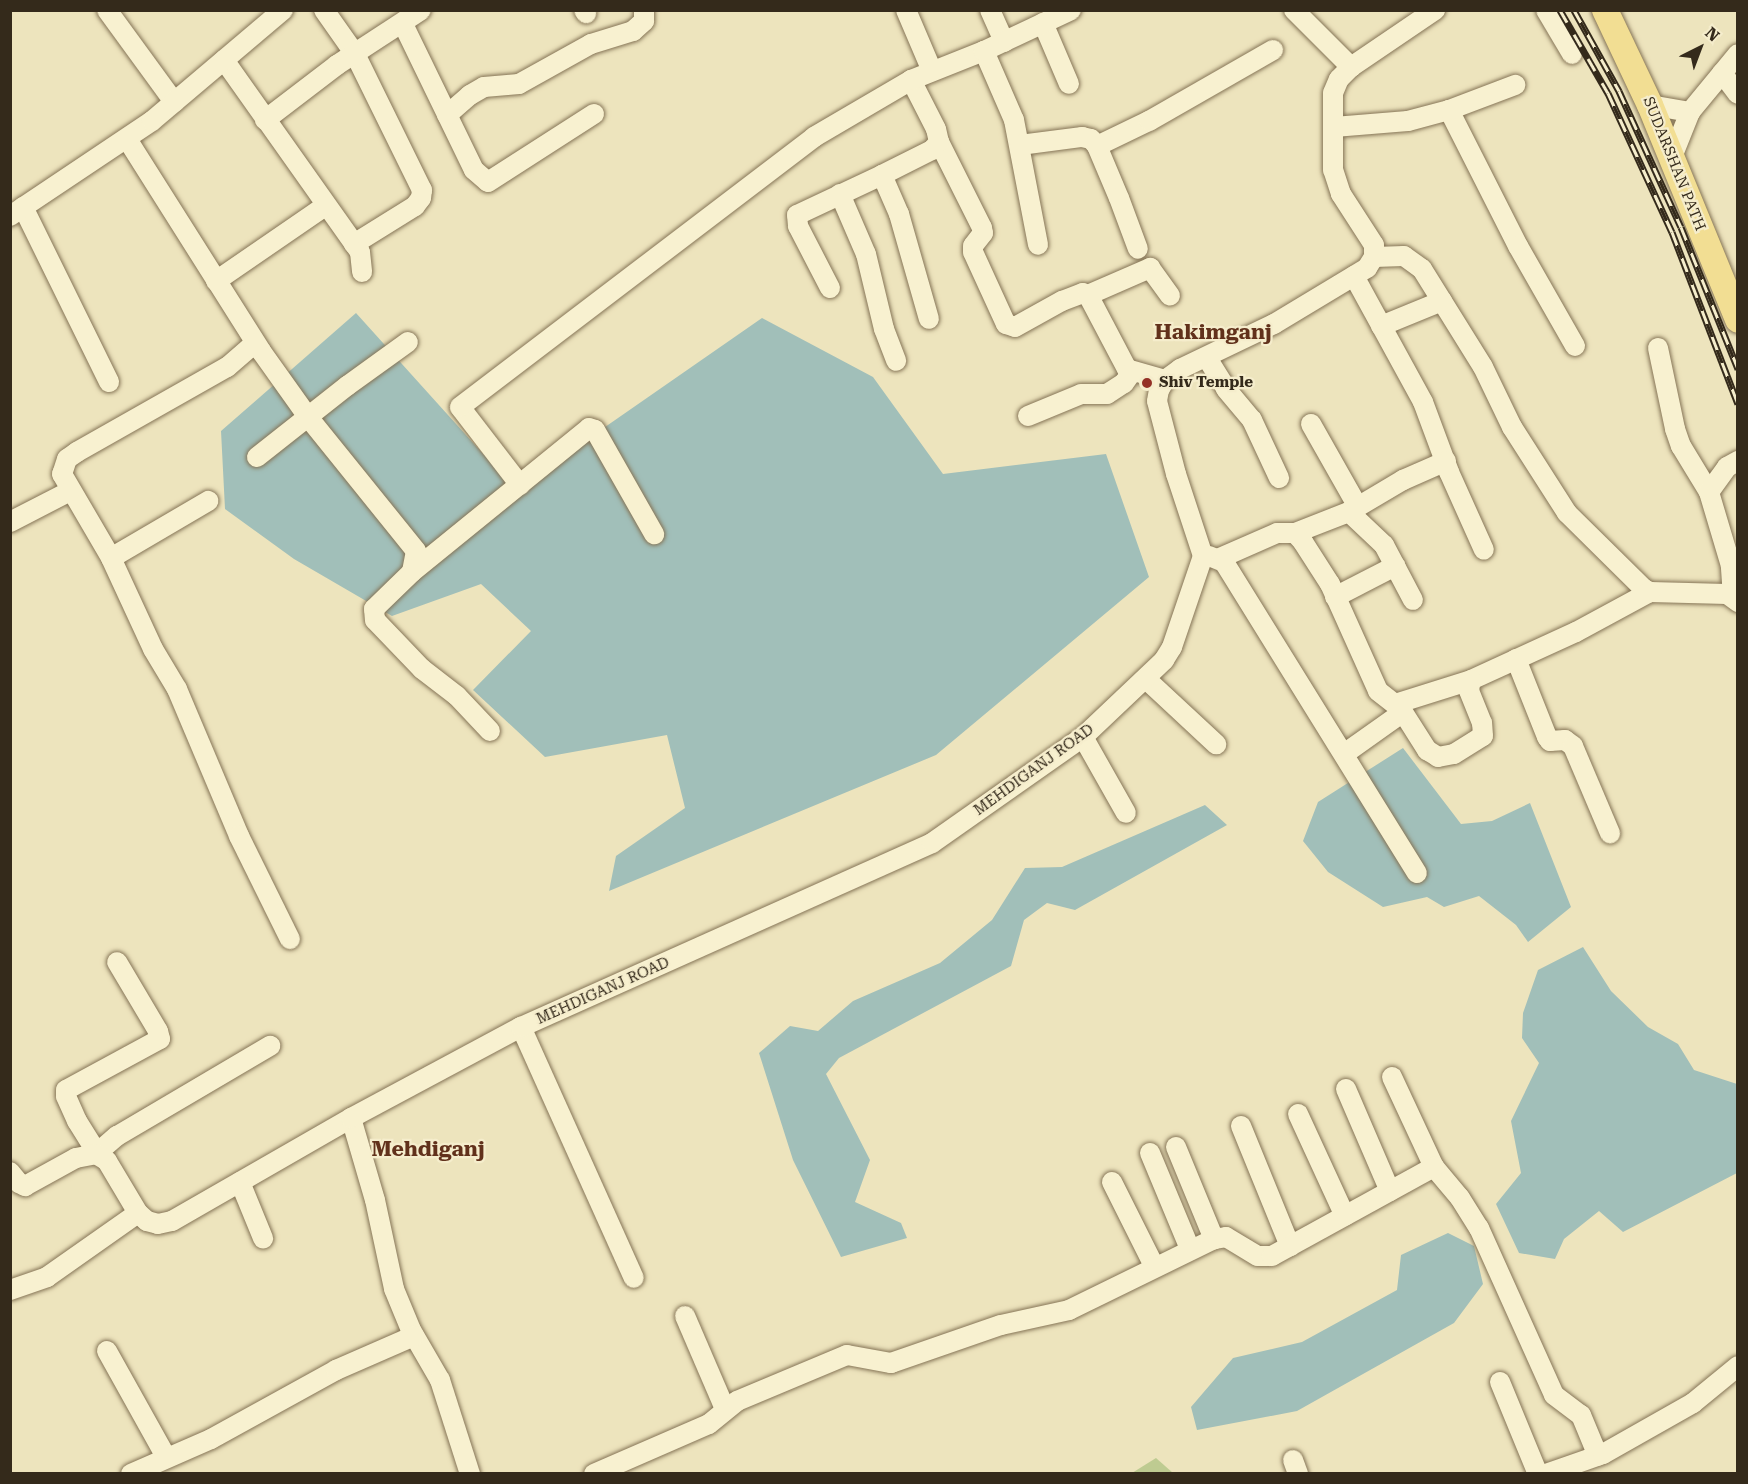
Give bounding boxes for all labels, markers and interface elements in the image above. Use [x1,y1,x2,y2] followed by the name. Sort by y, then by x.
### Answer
[1670,18,1730,78] north arrow
[1701,23,1723,45] text: N
[1639,94,1709,234] street label: SUDARSHAN PATH
[1154,319,1272,345] district label: Hakimganj
[1159,374,1253,392] place label: Shiv Temple
[1140,376,1154,390] marker: Shiv Temple
[971,720,1097,820] street label: MEHDIGANJ ROAD
[534,954,672,1028] street label: MEHDIGANJ ROAD
[371,1136,485,1162] district label: Mehdiganj

